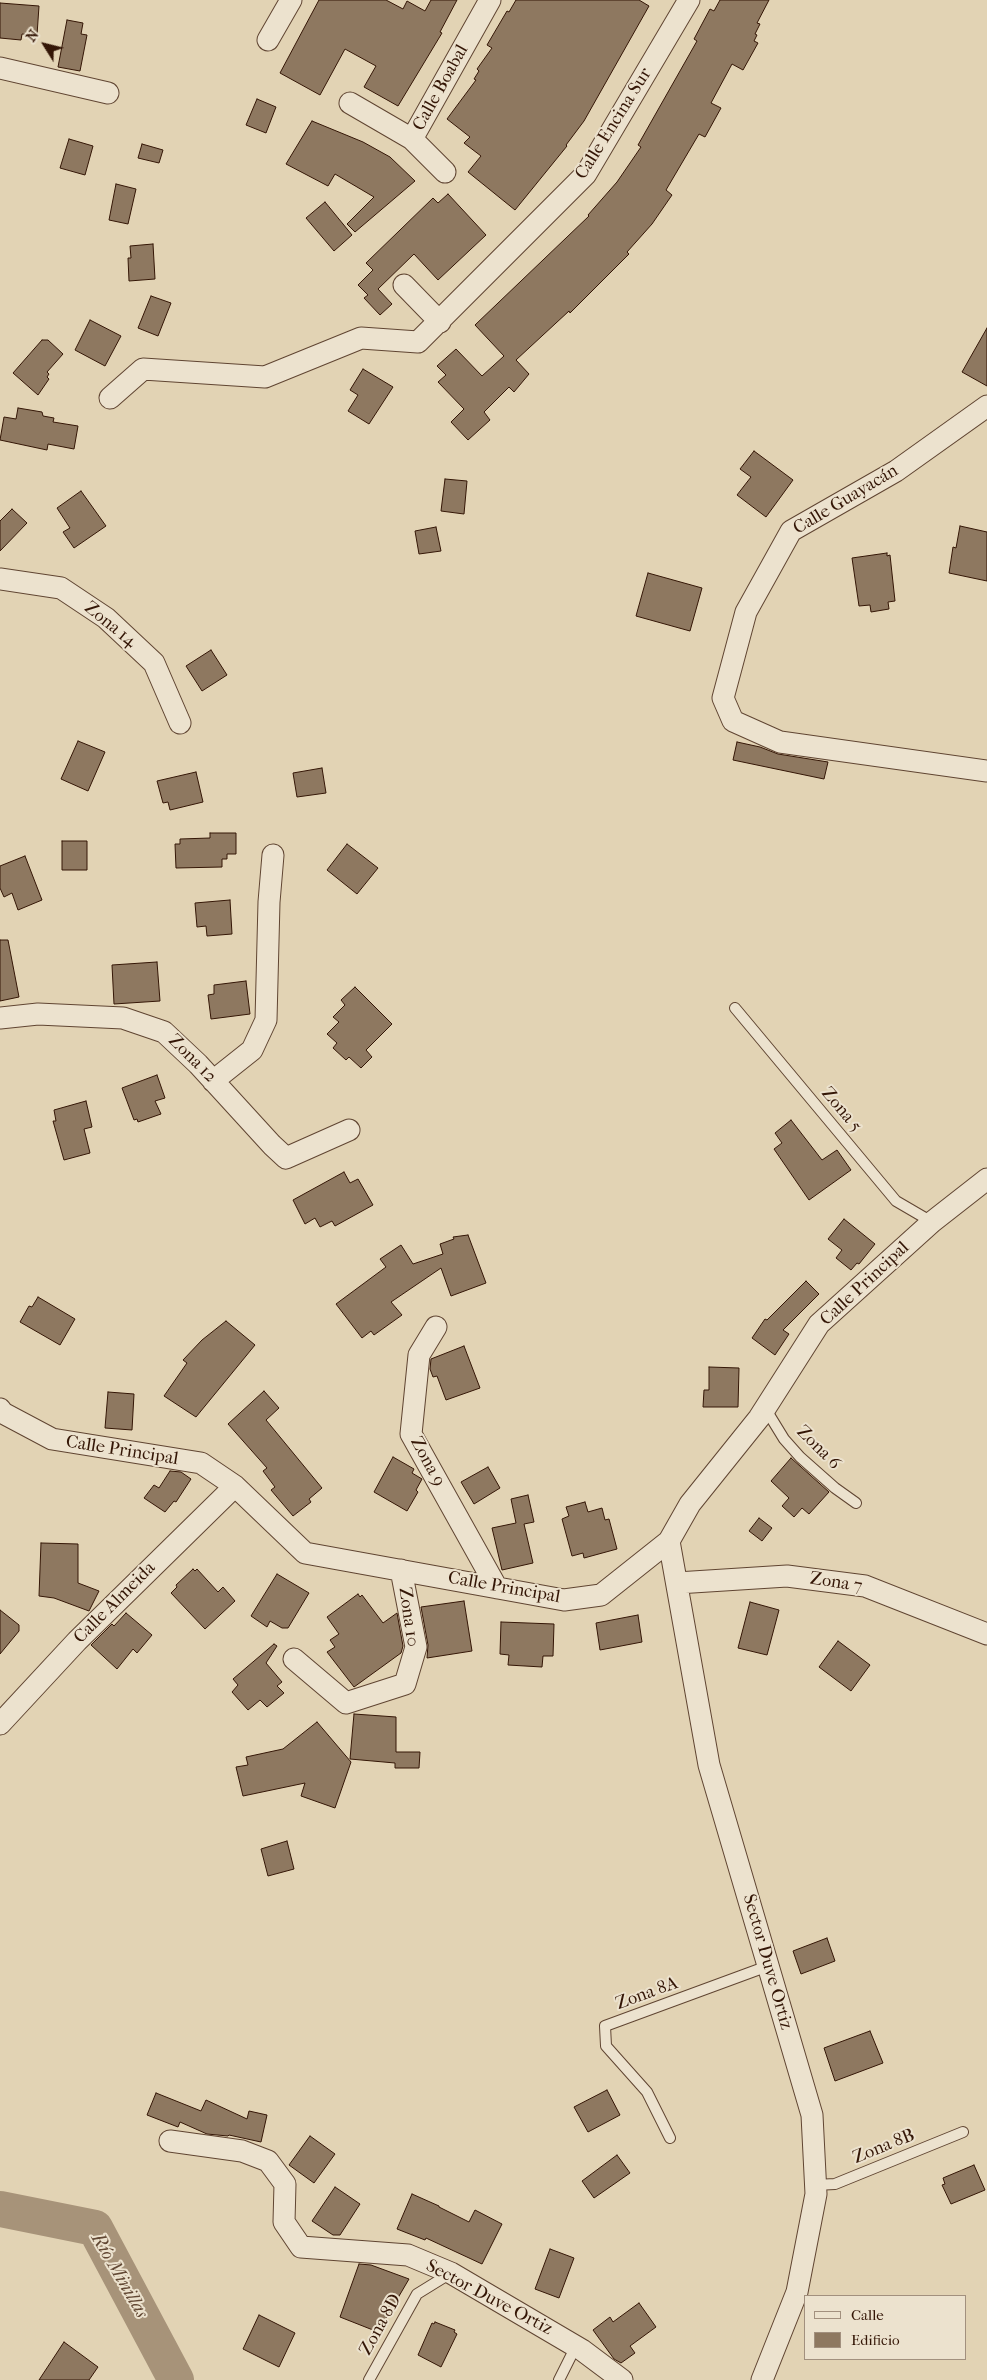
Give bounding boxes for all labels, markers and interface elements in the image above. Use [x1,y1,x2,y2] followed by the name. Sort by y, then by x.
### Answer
[20,20,70,70] north arrow
[22,27,42,45] text: N
[409,41,473,135] street label: Calle Boabal
[571,64,657,184] street label: Calle Encina Sur
[790,460,902,540] street label: Calle Guayacán
[80,597,140,653] street label: Zona 14
[163,1030,221,1088] street label: Zona 12
[816,1083,866,1137] street label: Zona 5
[816,1237,914,1331] street label: Calle Principal
[791,1421,845,1475] street label: Zona 6
[64,1431,180,1471] street label: Calle Principal
[405,1433,449,1491] street label: Zona 9
[70,1558,160,1648] street label: Calle Almeida
[446,1568,562,1608] street label: Calle Principal
[808,1568,864,1598] street label: Zona 7
[393,1586,423,1648] street label: Zona 10
[737,1892,797,2032] street label: Sector Duve Ortiz
[613,1973,681,2015] street label: Zona 8A
[850,2125,918,2169] street label: Zona 8B
[86,2229,152,2323] water label: Río Minillas
[422,2256,556,2340] street label: Sector Duve Ortiz
[355,2291,407,2359] street label: Zona 8D
[804,2295,967,2360] legend
[851,2306,884,2324] text: Calle
[851,2331,900,2349] text: Edificio

